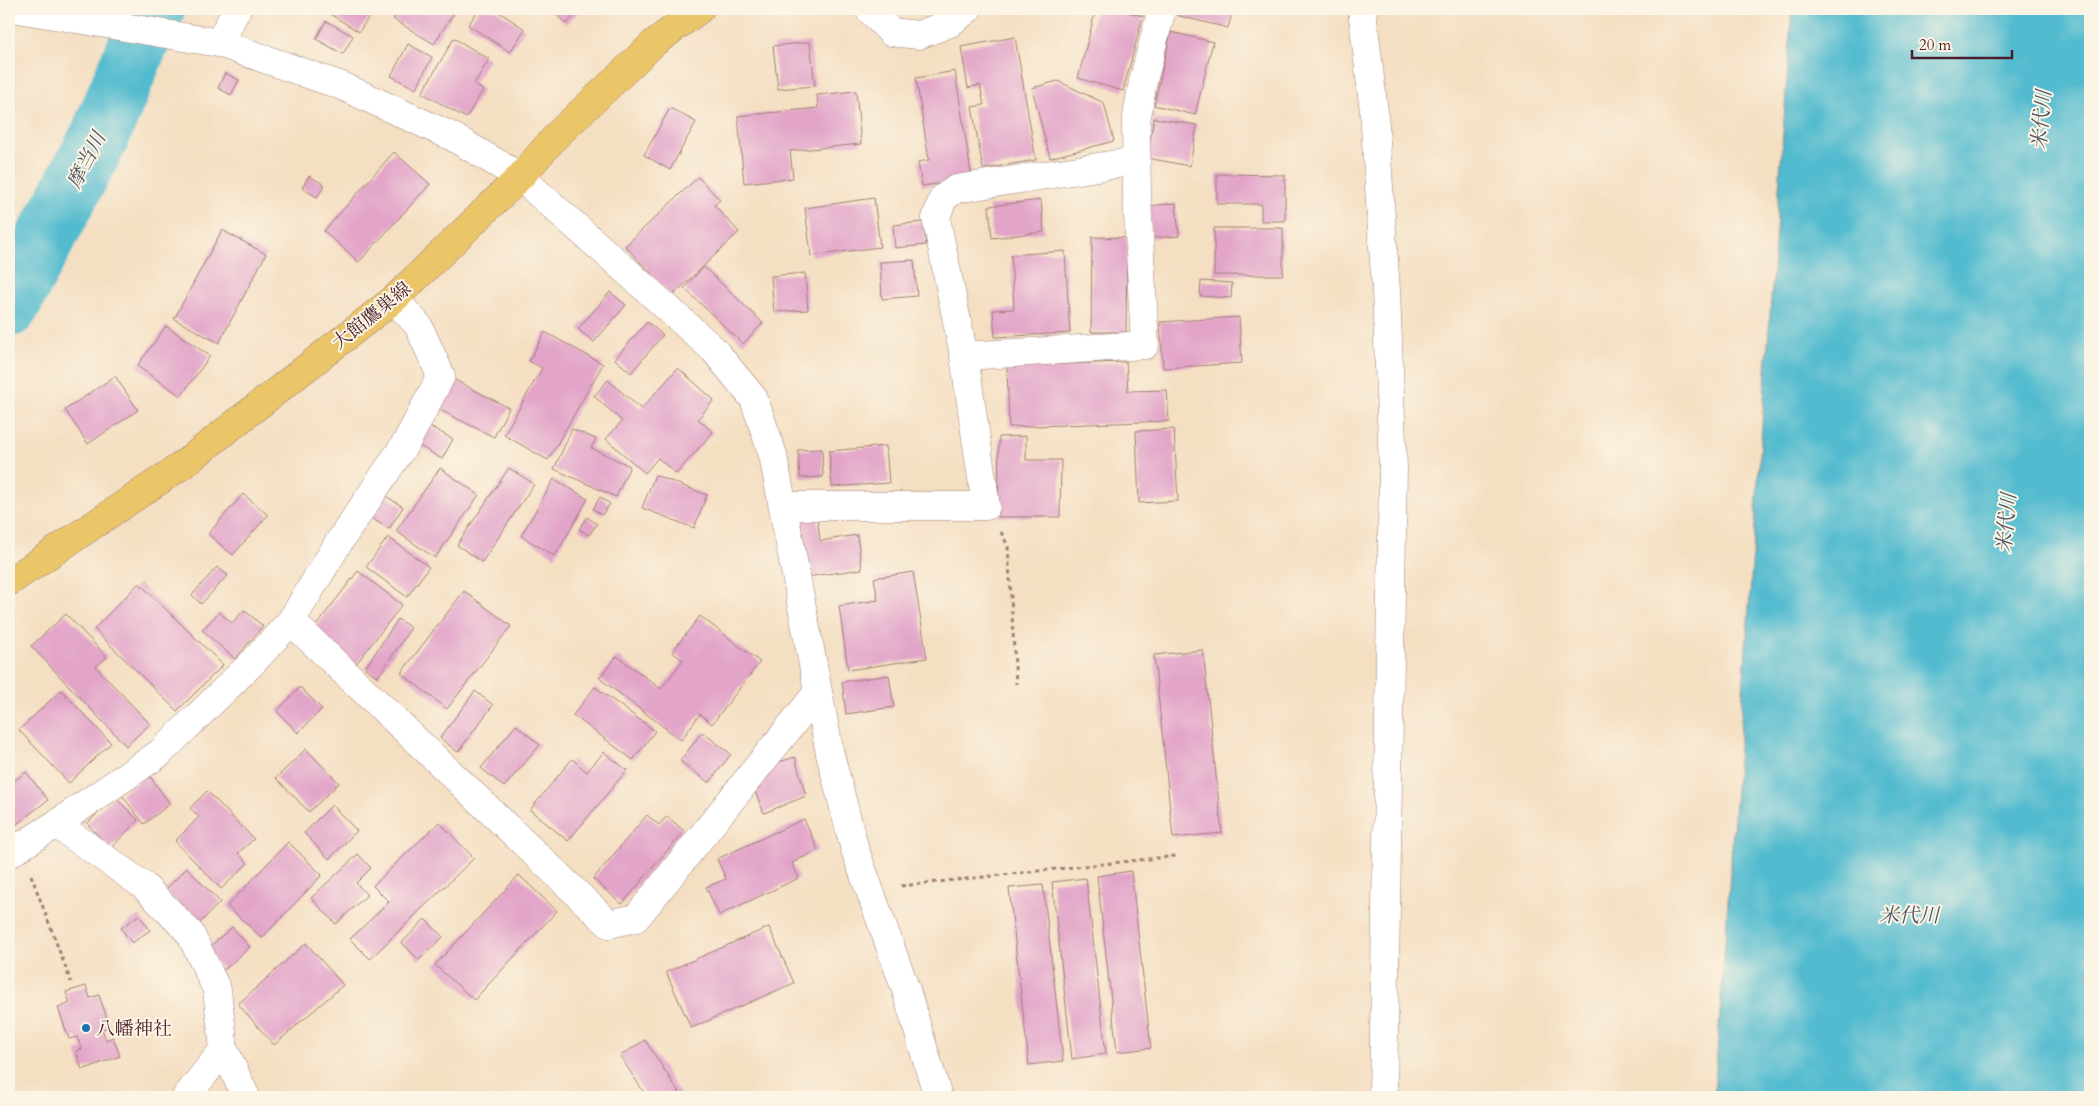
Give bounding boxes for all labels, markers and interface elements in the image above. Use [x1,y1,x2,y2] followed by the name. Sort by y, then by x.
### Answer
[1912,28,2012,60] scale bar
[1919,35,1951,55] text: 20 m
[2025,87,2058,151] water label: 米代川
[61,126,113,193] water label: 摩当川
[327,276,417,356] street label: 大館鷹巣線
[1990,490,2023,554] water label: 米代川
[1879,902,1941,929] water label: 米代川
[96,1016,172,1042] place label: 八幡神社
[80,1022,92,1034] marker: 八幡神社

